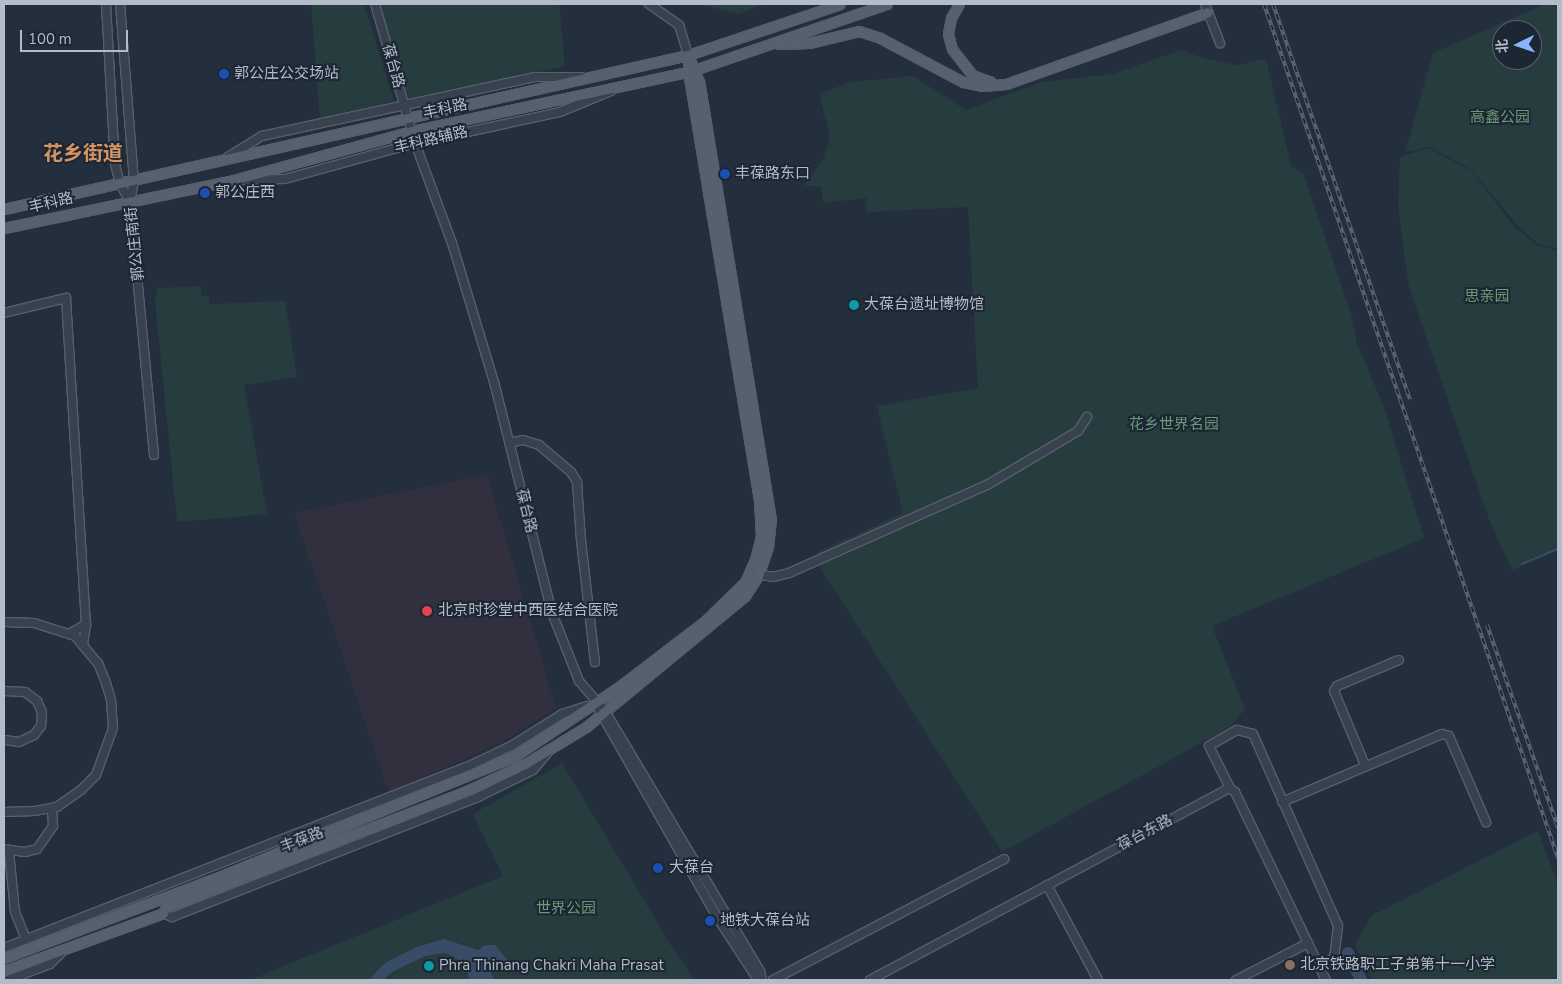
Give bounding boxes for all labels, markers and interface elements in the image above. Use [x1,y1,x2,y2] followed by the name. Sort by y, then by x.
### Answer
[22,20,130,52] scale bar
[1492,20,1542,70] north arrow
[28,29,72,49] text: 100 m
[1493,38,1513,54] text: 北
[378,42,408,90] street label: 葆台路
[234,65,339,83] place label: 郭公庄公交场站
[218,68,230,80] marker: 郭公庄公交场站
[421,96,469,122] street label: 丰科路
[1470,109,1530,127] park label: 高鑫公园
[392,123,470,157] street label: 丰科路辅路
[43,141,123,165] district label: 花乡街道
[735,165,810,183] place label: 丰葆路东口
[719,168,731,180] marker: 丰葆路东口
[215,184,275,202] place label: 郭公庄西
[199,187,211,199] marker: 郭公庄西
[27,189,75,217] street label: 丰科路
[122,206,148,282] street label: 郭公庄南街
[1465,288,1509,306] park label: 思亲园
[864,296,984,314] place label: 大葆台遗址博物馆
[848,299,860,311] marker: 大葆台遗址博物馆
[1129,416,1219,434] park label: 花乡世界名园
[512,487,540,535] street label: 葆台路
[438,602,618,620] place label: 北京时珍堂中西医结合医院
[420,604,434,618] marker: 北京时珍堂中西医结合医院
[1114,811,1176,855] street label: 葆台东路
[278,824,326,856] street label: 丰葆路
[669,859,714,877] place label: 大葆台
[651,861,665,875] marker: 大葆台
[536,900,596,918] park label: 世界公园
[720,912,810,930] place label: 地铁大葆台站
[704,915,716,927] marker: 地铁大葆台站
[1300,956,1495,974] place label: 北京铁路职工子弟第十一小学
[439,957,664,975] place label: Phra Thinang Chakri Maha Prasat
[1284,959,1296,971] marker: 北京铁路职工子弟第十一小学
[423,960,435,972] marker: Phra Thinang Chakri Maha Prasat

